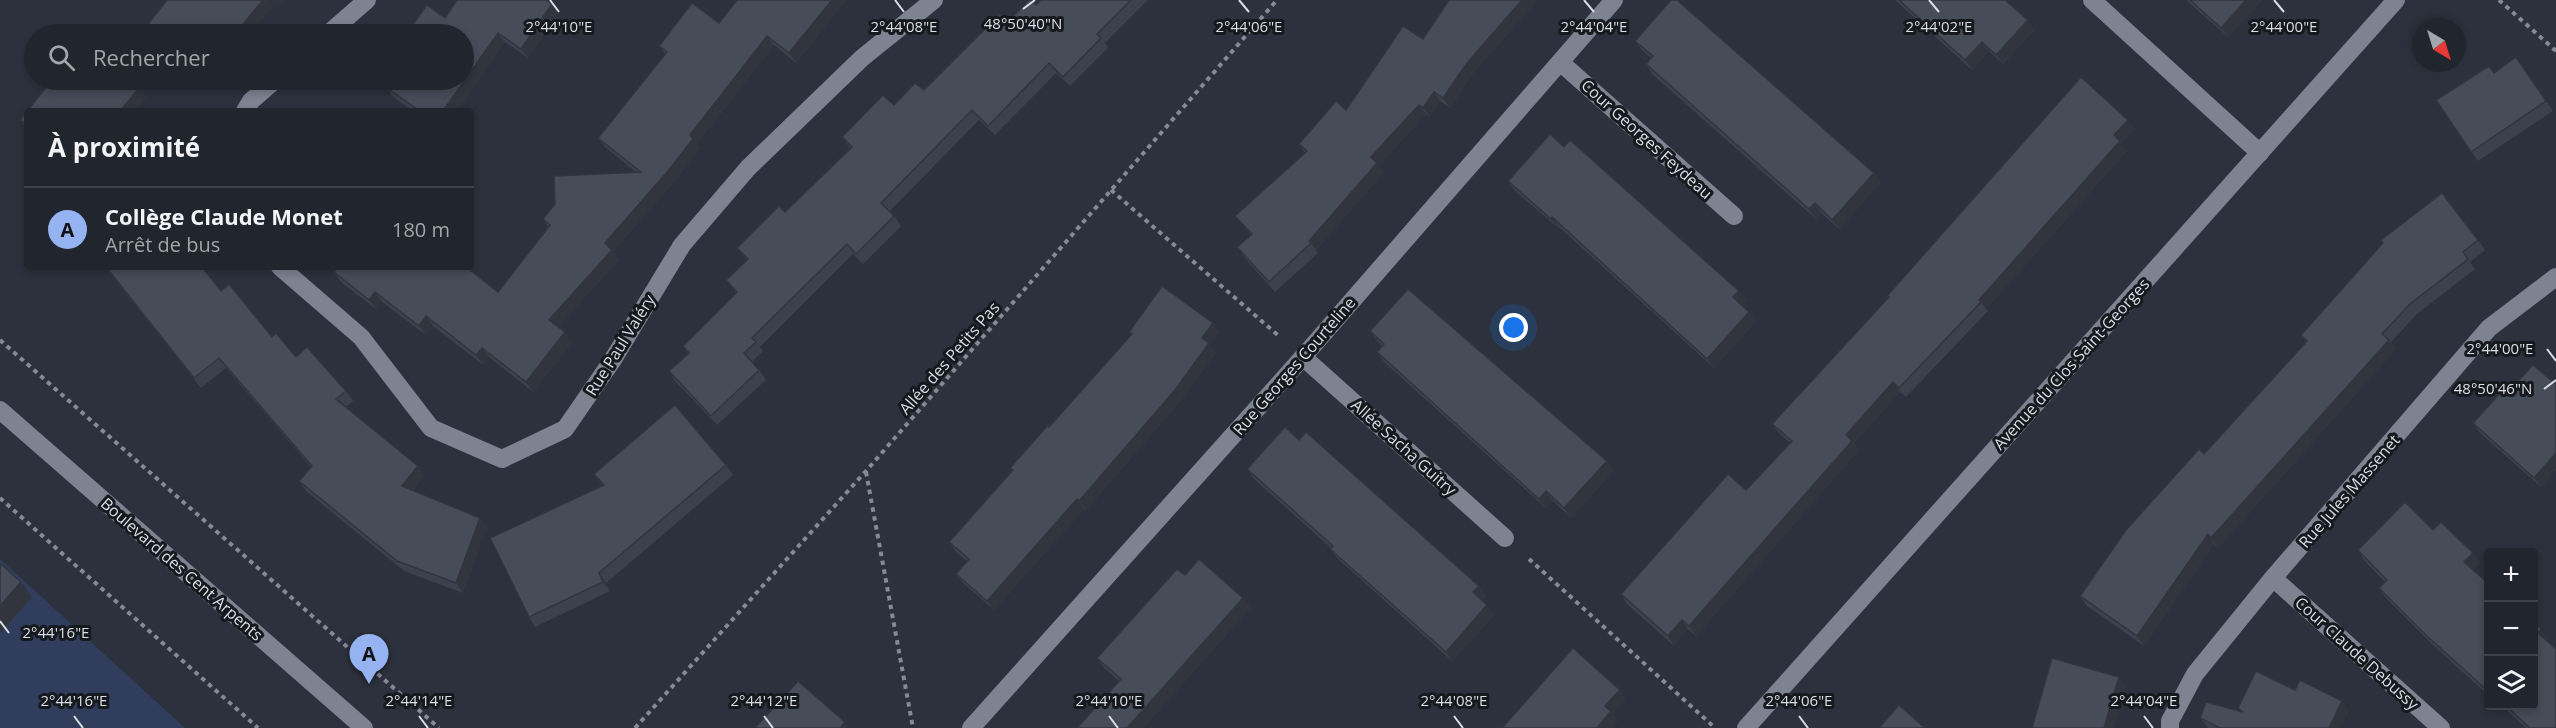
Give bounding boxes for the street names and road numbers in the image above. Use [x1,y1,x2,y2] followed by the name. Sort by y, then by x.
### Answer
[1577,74,1717,204] street label: Cour Georges Feydeau
[1988,274,2154,454] street label: Avenue du Clos Saint-Georges
[580,289,660,400] street label: Rue Paul Valéry
[1228,292,1360,440] street label: Rue Georges Courteline
[894,297,1004,419] street label: Allée des Petits Pas
[1347,394,1462,501] street label: Allée Sacha Guitry
[2294,429,2405,552] street label: Rue Jules Massenet
[96,492,268,646] street label: Boulevard des Cent Arpents
[2290,591,2424,715] street label: Cour Claude Debussy

